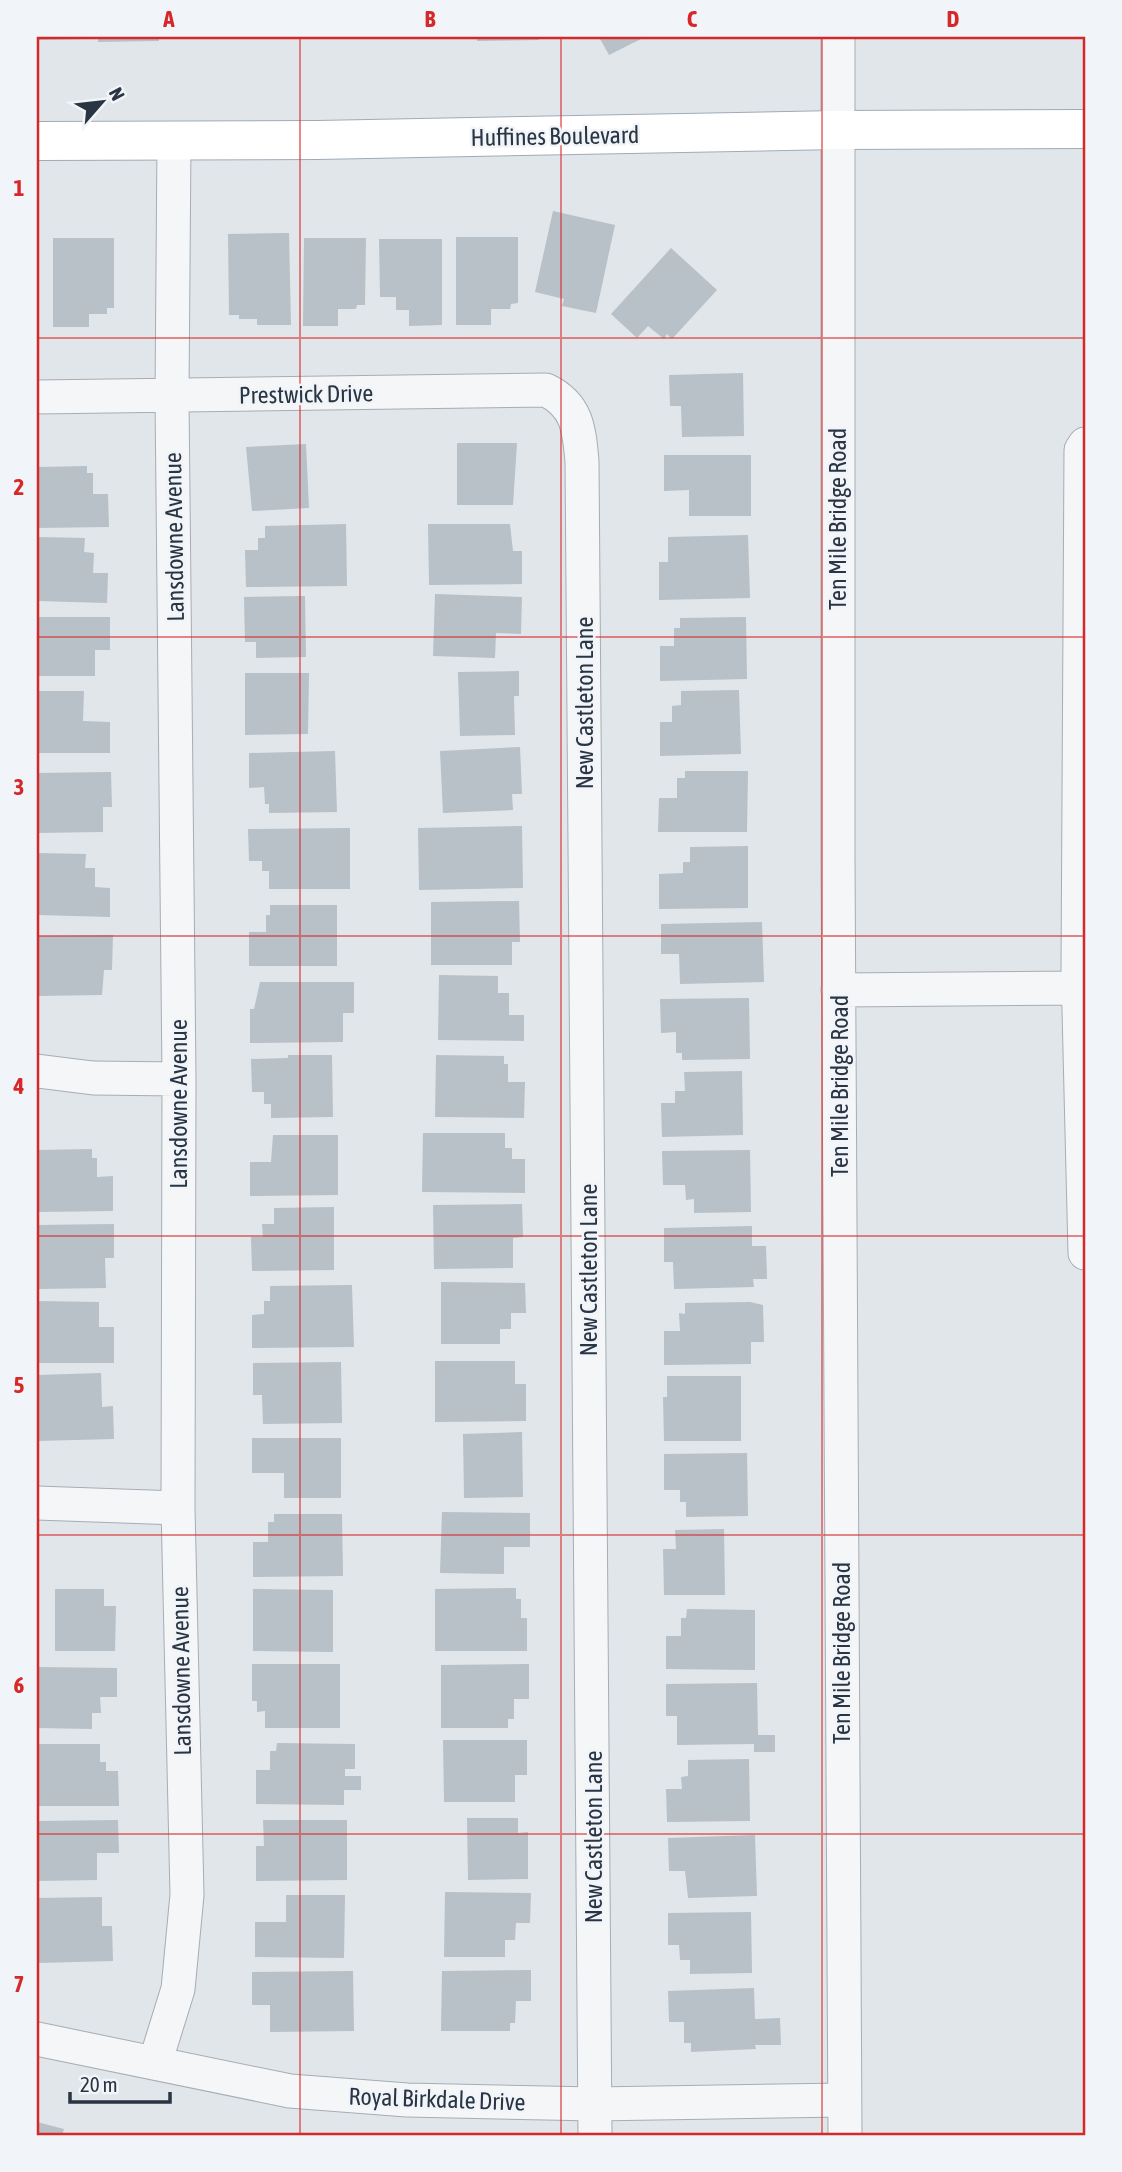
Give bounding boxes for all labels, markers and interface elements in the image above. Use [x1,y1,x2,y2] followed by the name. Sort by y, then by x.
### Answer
[162,6,175,32] text: A
[425,6,436,32] text: B
[687,6,698,32] text: C
[947,6,960,32] text: D
[66,66,136,136] north arrow
[105,84,129,104] text: N
[470,121,640,151] street label: Huffines Boulevard
[14,175,25,201] text: 1
[239,379,373,409] street label: Prestwick Drive
[824,428,851,610] street label: Ten Mile Bridge Road
[159,452,189,622] street label: Lansdowne Avenue
[14,474,24,500] text: 2
[571,617,598,789] street label: New Castleton Lane
[14,774,24,800] text: 3
[826,995,853,1177] street label: Ten Mile Bridge Road
[165,1019,192,1189] street label: Lansdowne Avenue
[13,1073,25,1099] text: 4
[575,1184,602,1356] street label: New Castleton Lane
[14,1372,25,1398] text: 5
[828,1562,855,1744] street label: Ten Mile Bridge Road
[166,1586,196,1756] street label: Lansdowne Avenue
[14,1672,25,1698] text: 6
[580,1751,607,1923] street label: New Castleton Lane
[14,1971,24,1997] text: 7
[70,2060,170,2104] scale bar
[80,2072,118,2096] text: 20 m
[348,2082,526,2116] street label: Royal Birkdale Drive

